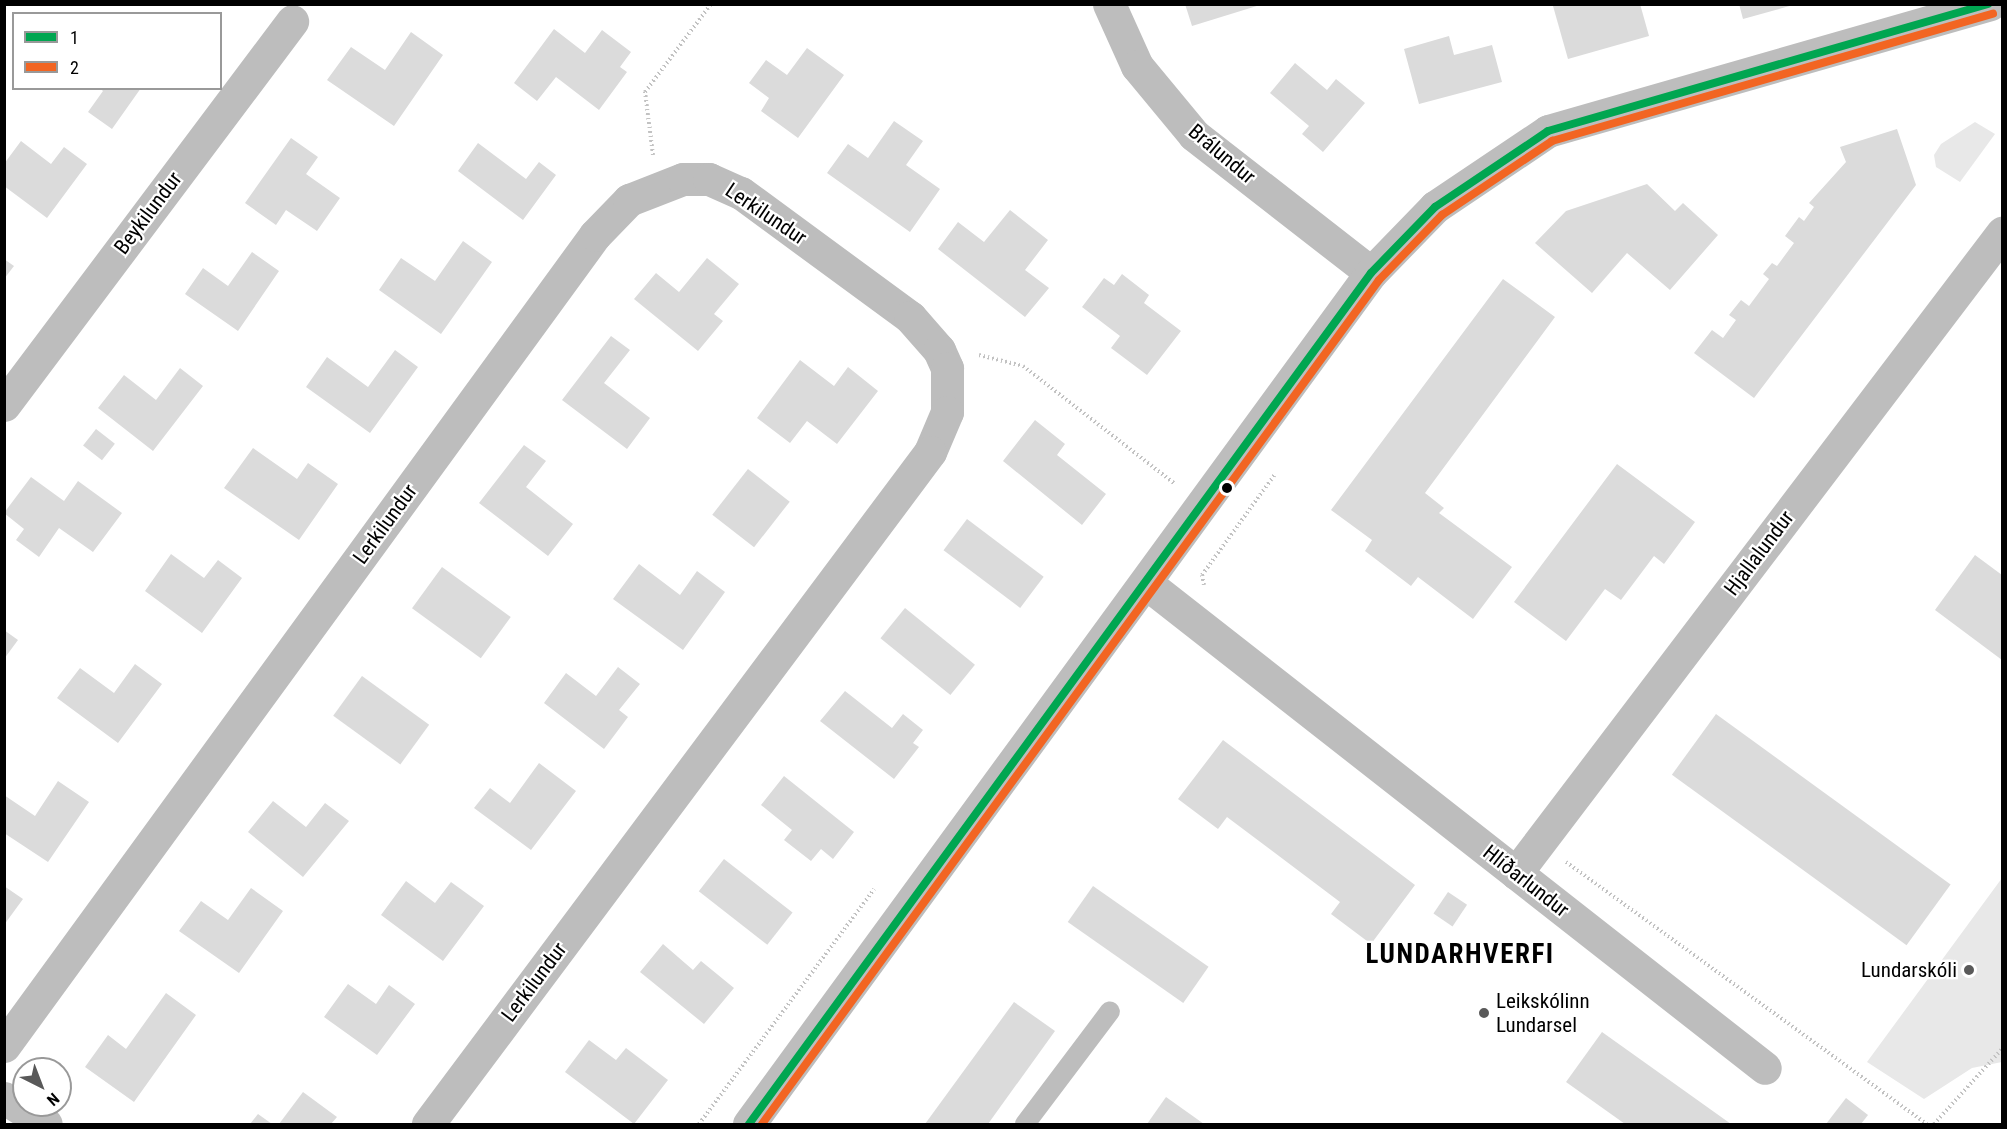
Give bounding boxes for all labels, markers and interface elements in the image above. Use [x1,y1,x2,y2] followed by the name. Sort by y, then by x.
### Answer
[12,12,222,90] legend
[70,27,79,48] text: 1
[70,57,79,78] text: 2
[1183,119,1261,189] street label: Brálundur
[109,167,187,259] street label: Beykilundur
[721,178,811,250] street label: Lerkilundur
[348,479,422,569] street label: Lerkilundur
[1221,482,1233,494] unlabelled marker
[1719,506,1799,600] street label: Hjallalundur
[1478,840,1574,922] street label: Hlíðarlundur
[496,937,572,1027] street label: Lerkilundur
[1365,939,1555,971] district label: LUNDARHVERFI
[1861,957,1957,983] place label: Lundarskóli
[1962,963,1976,977] marker: Lundarskóli
[1496,988,1590,1038] place label: Leikskólinn Lundarsel
[1477,1006,1491,1020] marker: Leikskólinn Lundarsel
[12,1057,72,1117] north arrow
[43,1089,63,1110] text: N

